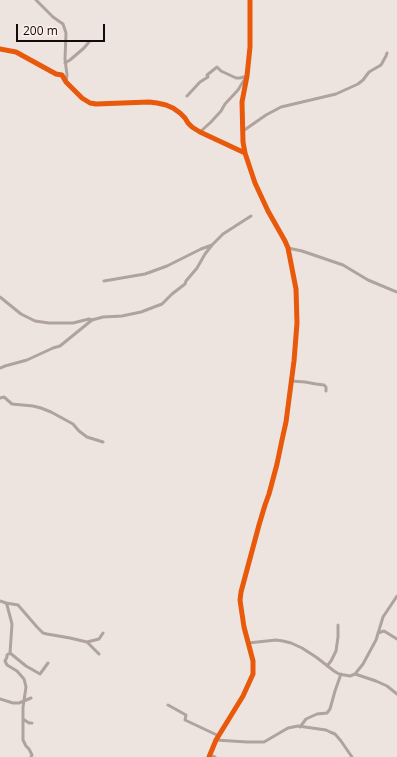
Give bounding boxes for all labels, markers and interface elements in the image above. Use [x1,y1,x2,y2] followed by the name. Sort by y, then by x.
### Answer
[18,16,107,42] scale bar
[23,22,58,39] text: 200 m

